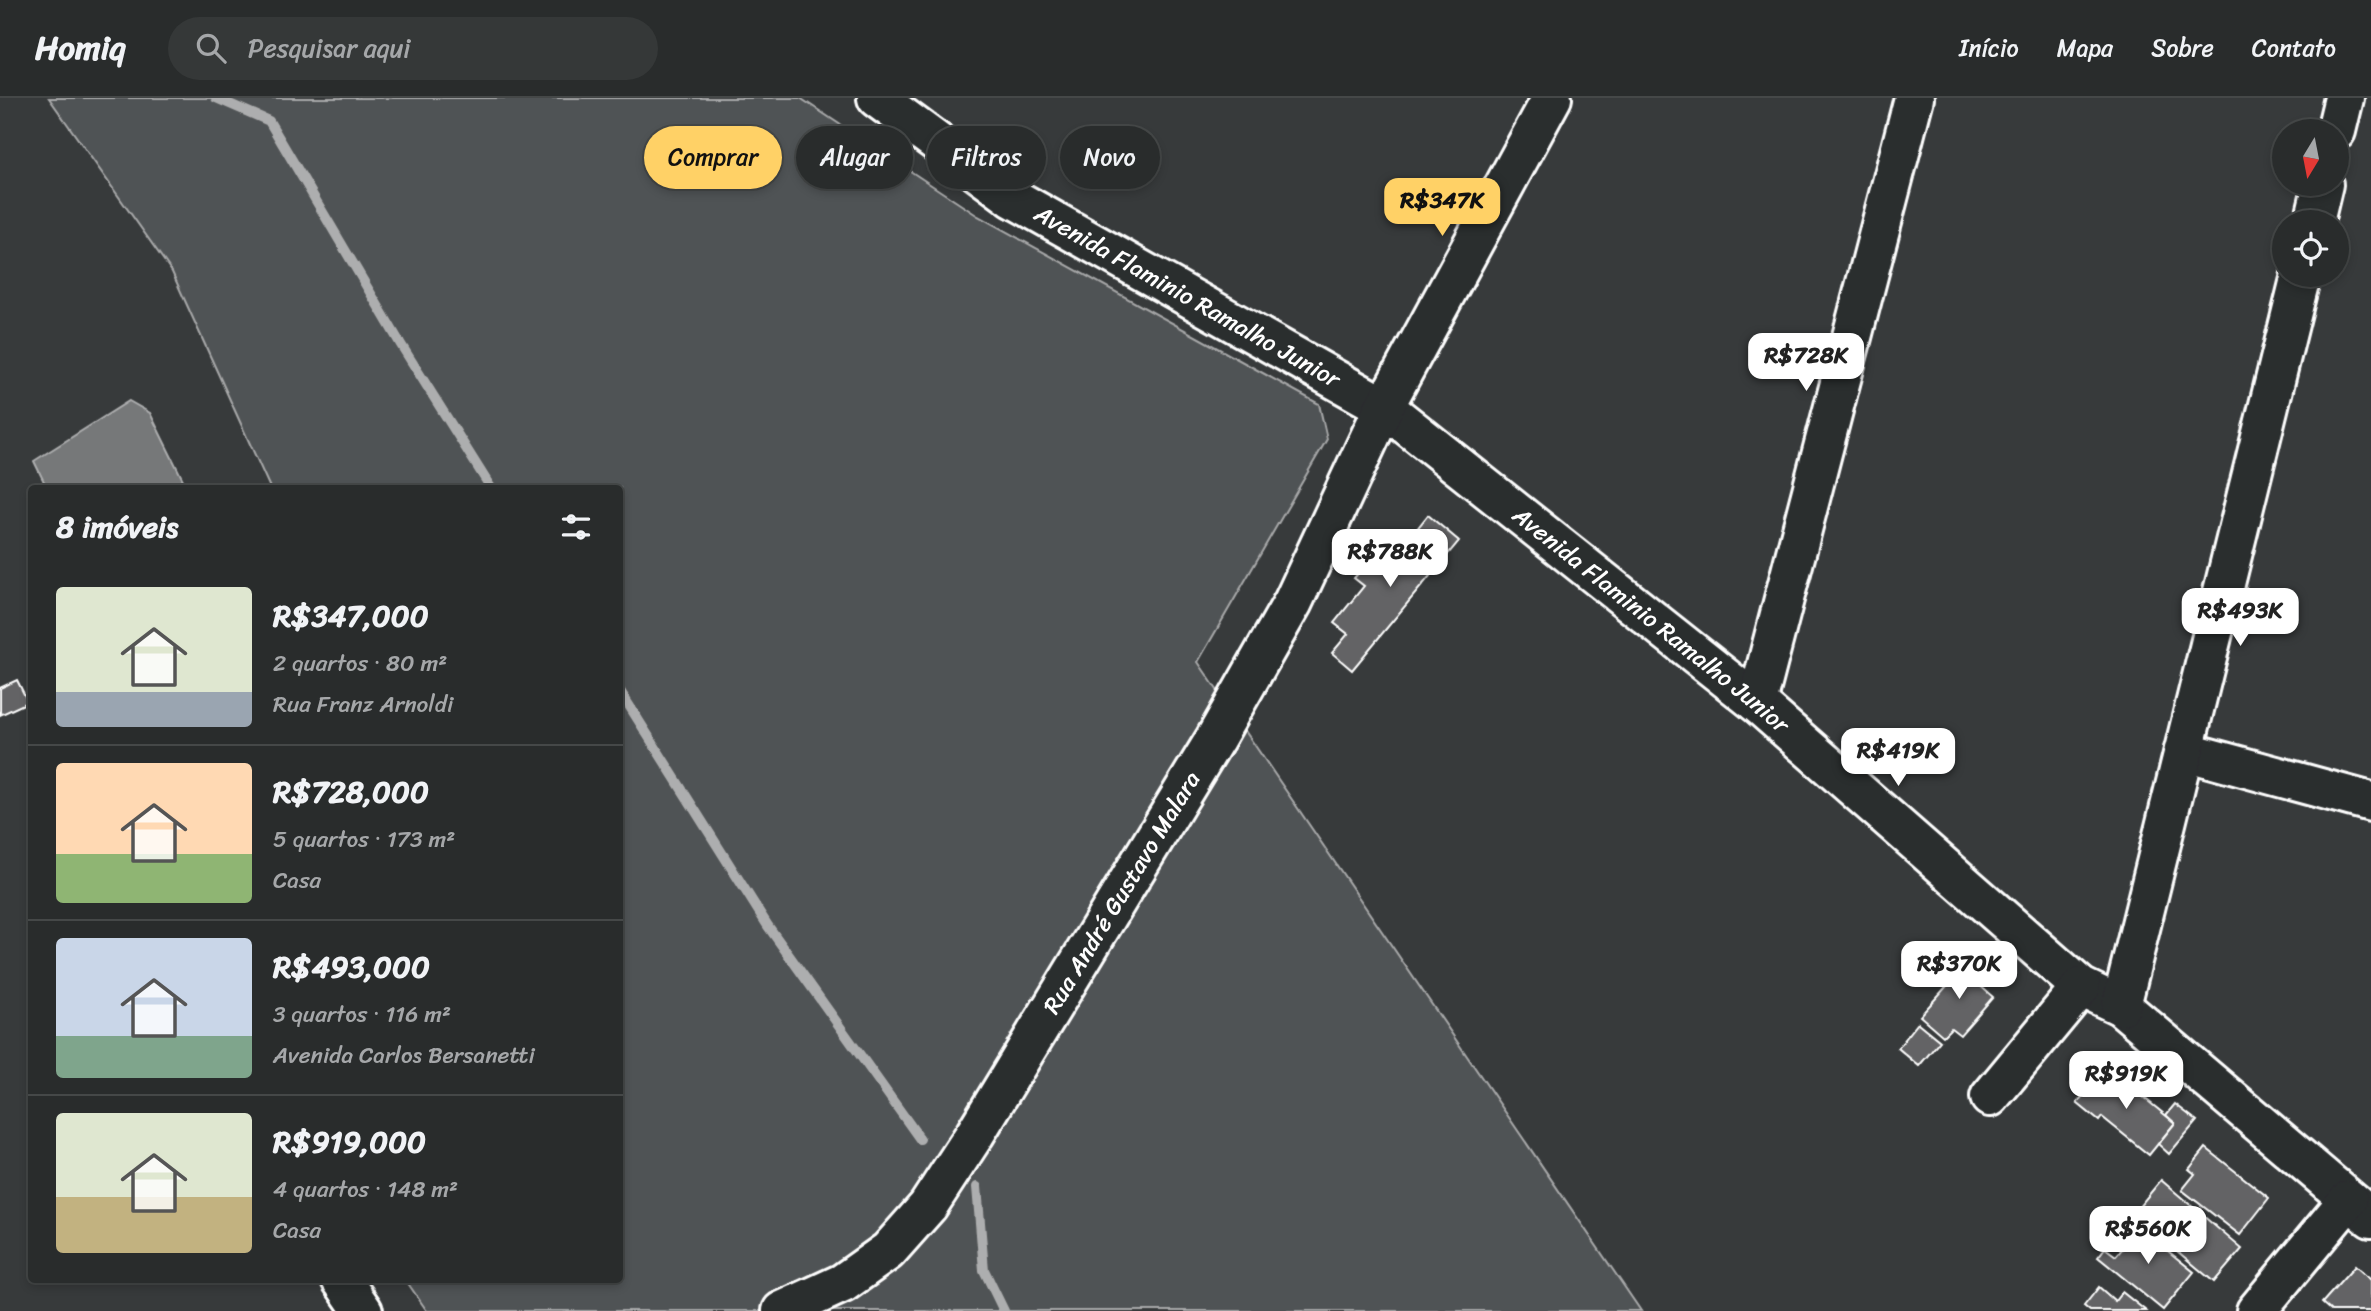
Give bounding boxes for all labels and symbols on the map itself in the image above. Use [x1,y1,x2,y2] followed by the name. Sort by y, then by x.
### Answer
[2272,119,2348,196] north arrow
[1385,178,1499,238] pin: R$347K
[1026,193,1350,400] street label: Avenida Flaminio Ramalho Junior
[1749,334,1863,393] pin: R$728K
[1502,495,1801,745] street label: Avenida Flaminio Ramalho Junior
[1333,530,1447,589] pin: R$788K
[2183,588,2297,648] pin: R$493K
[1841,728,1955,788] pin: R$419K
[1031,763,1212,1023] street label: Rua André Gustavo Malara
[1902,942,2016,1001] pin: R$370K
[2069,1052,2183,1111] pin: R$919K
[2091,1206,2205,1266] pin: R$560K

